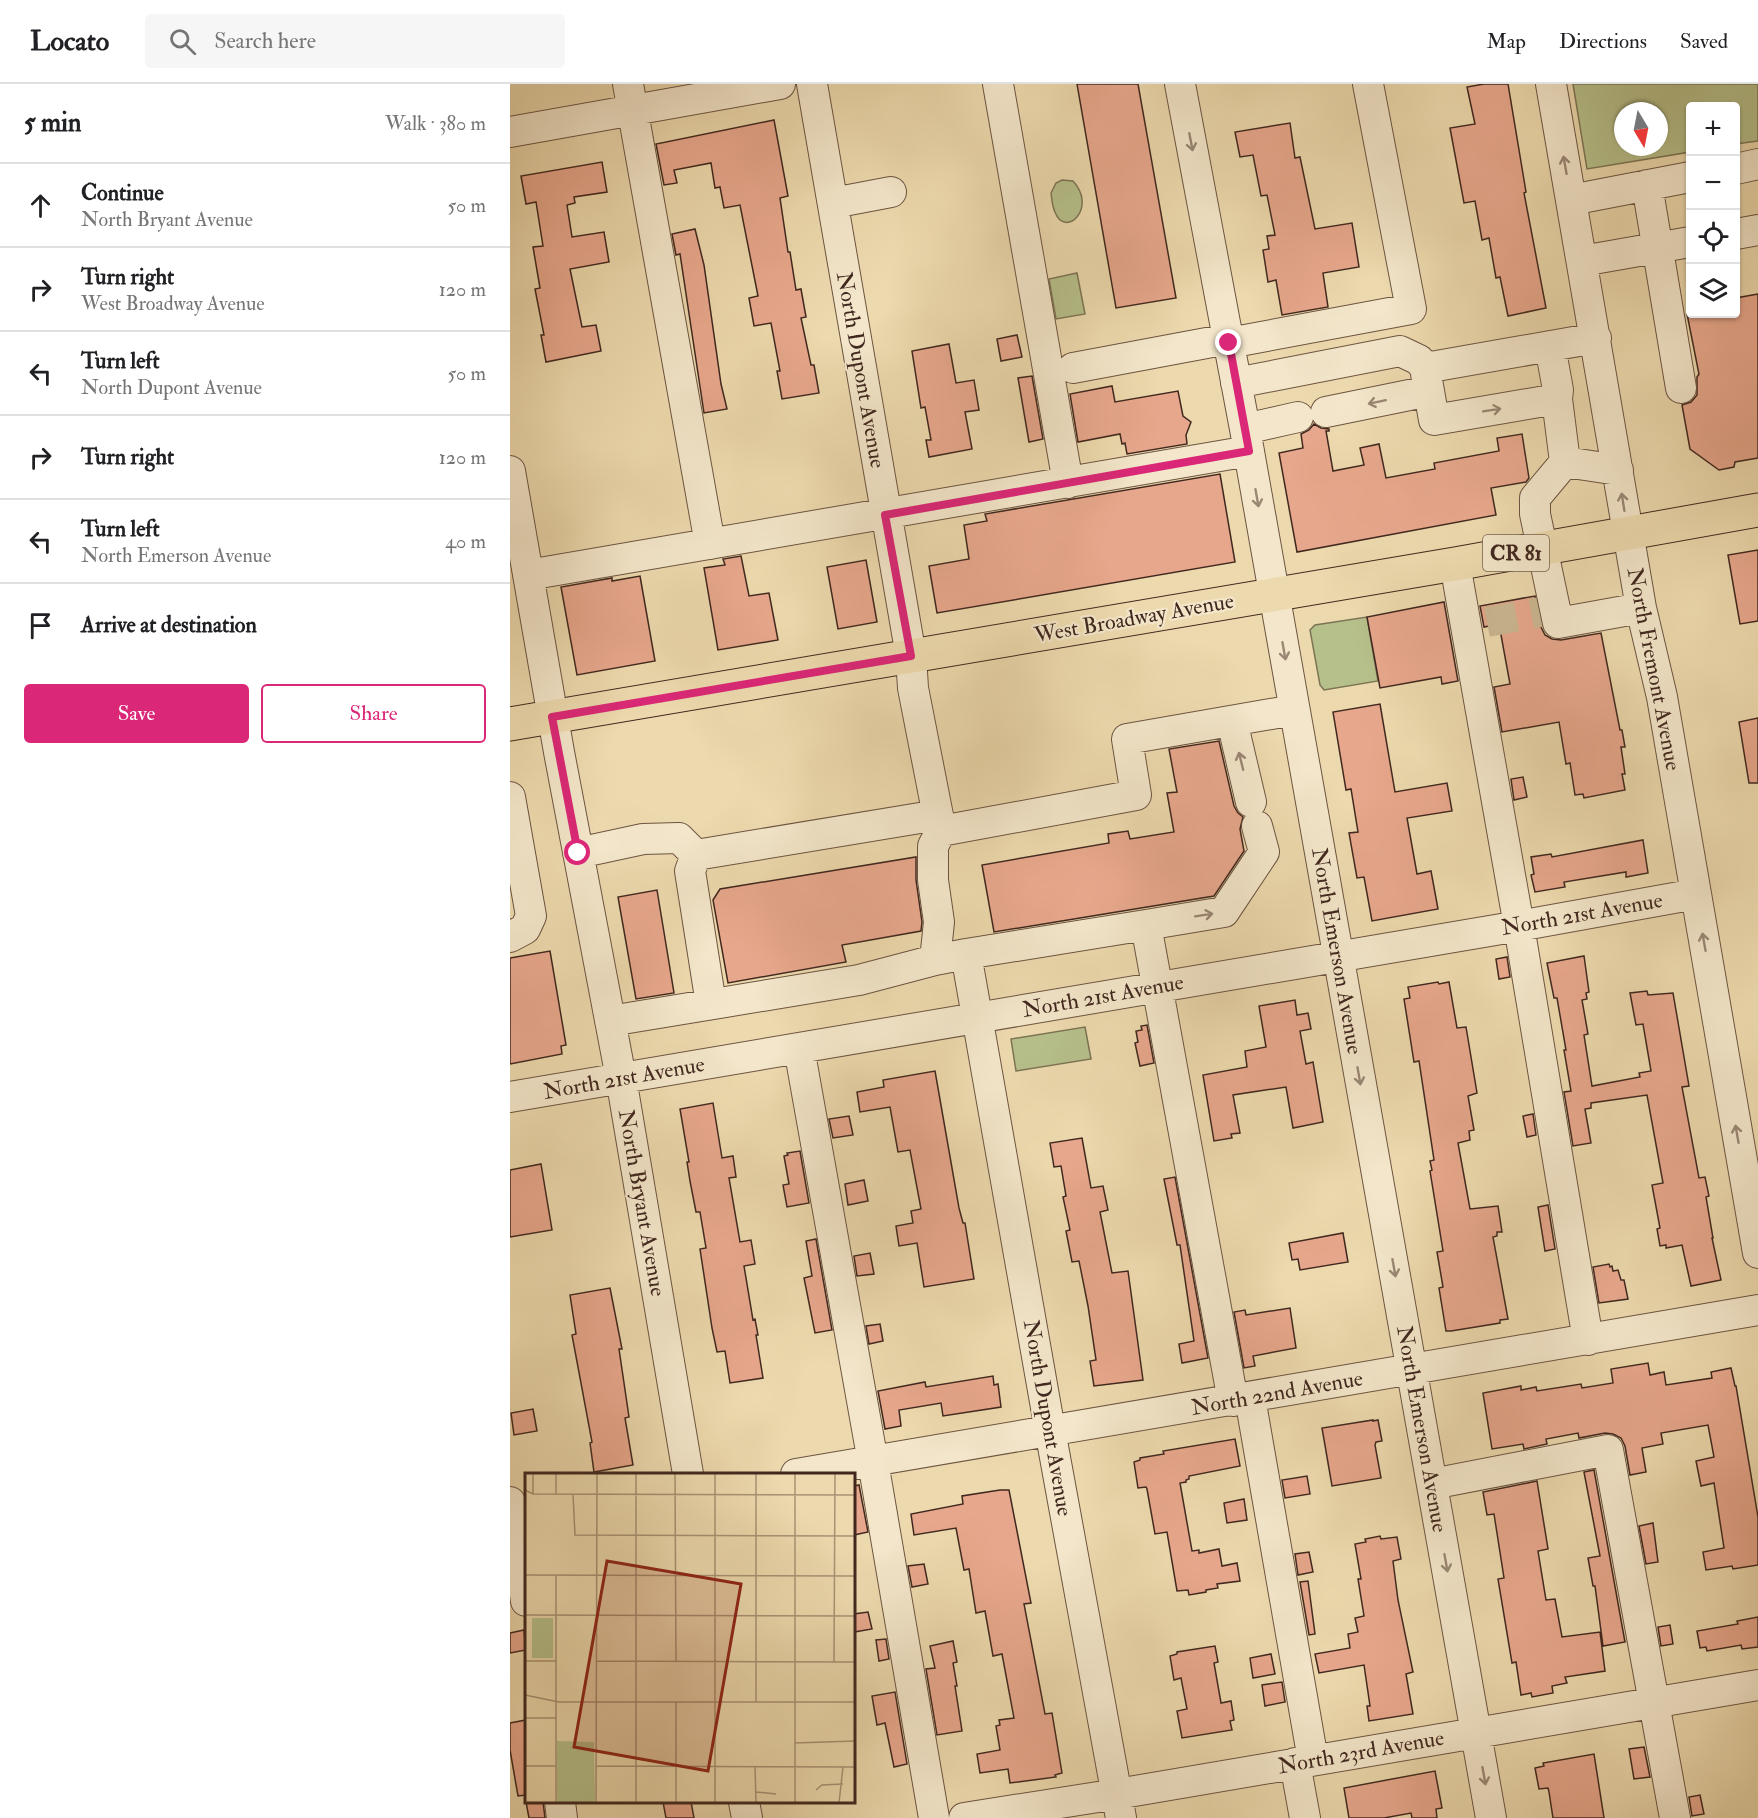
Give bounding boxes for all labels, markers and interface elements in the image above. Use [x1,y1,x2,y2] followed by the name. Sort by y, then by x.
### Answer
[145,14,565,68] search box
[30,24,109,59] text: Locato
[166,25,199,58] icon: search
[214,27,316,55] text: Search here
[1486,28,1526,55] text: Map
[1559,28,1647,55] text: Directions
[1680,28,1728,55] text: Saved
[1614,102,1668,156] north arrow
[1686,102,1740,318] map controls
[1686,102,1740,156] button: +
[24,107,81,139] text: 5 min
[385,111,486,136] text: Walk · 380 m
[1186,131,1197,151] one-way arrow
[1559,156,1570,175] one-way arrow
[1686,156,1740,210] button: −
[81,179,164,207] text: Continue
[24,189,57,222] icon: ahead
[447,193,486,218] text: 50 m
[81,207,253,232] text: North Bryant Avenue
[1686,210,1740,264] button: locate
[81,263,174,291] text: Turn right
[1686,264,1740,318] button: layers
[829,270,892,471] street label: North Dupont Avenue
[24,273,57,306] icon: right
[439,277,486,302] text: 120 m
[81,291,265,316] text: West Broadway Avenue
[1215,329,1241,355] route end
[81,347,160,375] text: Turn left
[24,357,57,390] icon: left
[447,361,486,386] text: 50 m
[81,375,262,400] text: North Dupont Avenue
[1368,397,1388,408] one-way arrow
[1481,404,1501,415] one-way arrow
[24,441,57,474] icon: right
[81,443,174,471] text: Turn right
[439,445,486,470] text: 120 m
[1252,488,1263,508] one-way arrow
[1617,493,1628,512] one-way arrow
[81,515,160,543] text: Turn left
[24,525,57,558] icon: left
[445,529,486,554] text: 40 m
[1483,535,1549,571] road number: CR 81
[81,543,271,568] text: North Emerson Avenue
[1621,565,1687,773] street label: North Fremont Avenue
[1031,587,1236,650] street label: West Broadway Avenue
[24,609,57,642] icon: arrive
[81,611,257,639] text: Arrive at destination
[1279,641,1290,661] one-way arrow
[24,684,249,743] button: Save
[261,684,486,743] button: Share
[1235,752,1247,771] one-way arrow
[564,839,590,865] route start
[1305,846,1369,1056] street label: North Emerson Avenue
[1499,886,1665,942] street label: North 21st Avenue
[1193,910,1213,921] one-way arrow
[1698,932,1709,952] one-way arrow
[1020,968,1186,1024] street label: North 21st Avenue
[541,1050,707,1106] street label: North 21st Avenue
[1354,1066,1365,1085] one-way arrow
[612,1107,672,1299] street label: North Bryant Avenue
[1732,1124,1743,1144] one-way arrow
[1389,1258,1400,1277] one-way arrow
[1016,1318,1079,1519] street label: North Dupont Avenue
[1390,1324,1454,1534] street label: North Emerson Avenue
[1189,1364,1365,1422] street label: North 22nd Avenue
[525,1473,855,1803] inset map
[1441,1553,1452,1573] one-way arrow
[1276,1724,1446,1780] street label: North 23rd Avenue
[1478,1766,1489,1785] one-way arrow

